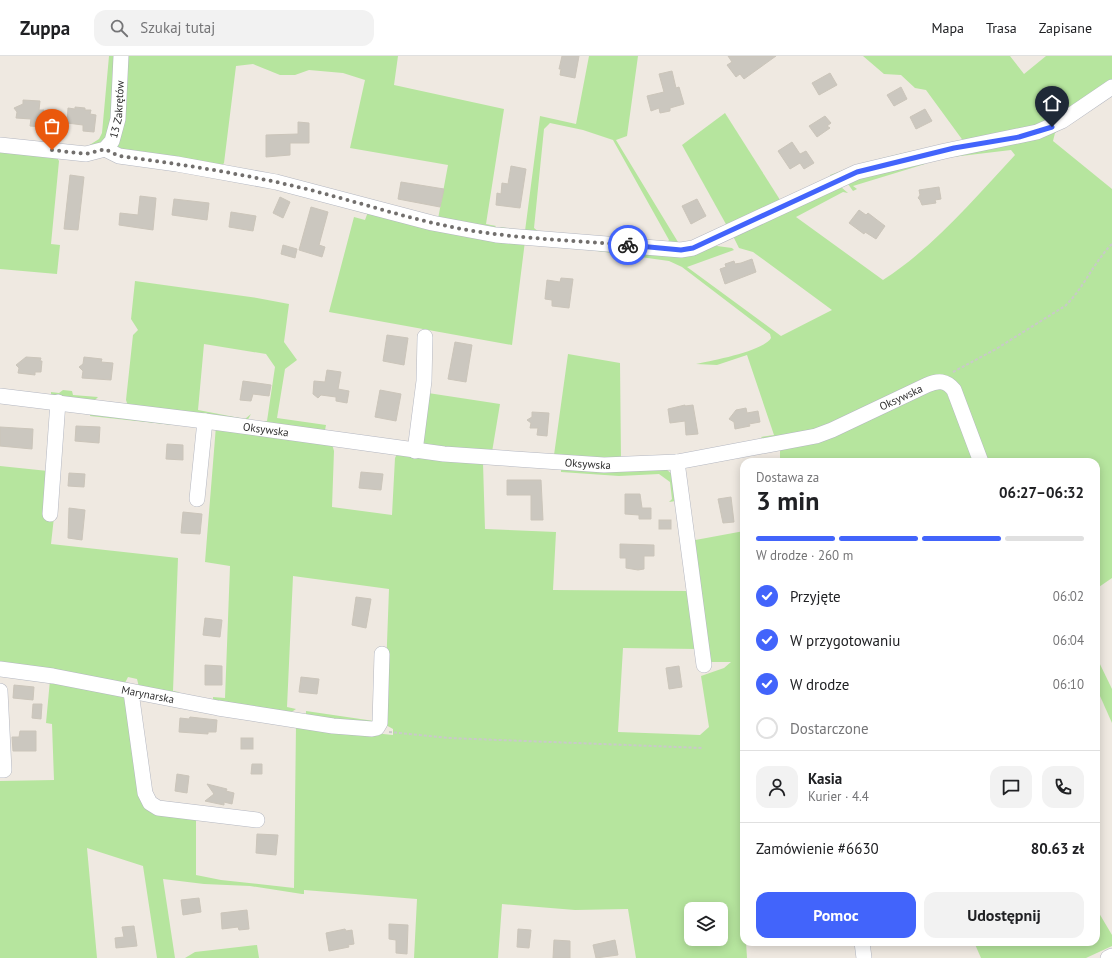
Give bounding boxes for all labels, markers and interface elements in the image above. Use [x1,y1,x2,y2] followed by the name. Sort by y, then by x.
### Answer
[94,10,374,46] search box
[20,16,70,40] text: Zuppa
[108,17,130,39] icon: search
[140,18,215,37] text: Szukaj tutaj
[931,19,964,37] text: Mapa
[986,19,1017,37] text: Trasa
[1039,19,1092,37] text: Zapisane
[106,80,127,140] street label: 13 Zakrętów
[1035,86,1069,127] pin
[1041,92,1063,114] icon: home
[35,109,69,150] pin
[41,115,63,137] icon: bag
[608,225,648,265] courier
[617,234,639,256] icon: bike
[877,381,925,414] street label: Oksywska
[242,419,290,439] street label: Oksywska
[564,455,611,472] street label: Oksywska
[756,469,819,486] text: Dostawa za
[999,483,1084,502] text: 06:27–06:32
[756,484,819,517] text: 3 min
[756,547,853,564] text: W drodze · 260 m
[756,585,778,607] icon: check
[790,587,841,606] text: Przyjęte
[1053,588,1084,605] text: 06:02
[756,629,778,651] icon: check
[790,631,900,650] text: W przygotowaniu
[1053,632,1084,649] text: 06:04
[756,673,778,695] icon: check
[790,675,849,694] text: W drodze
[1053,676,1084,693] text: 06:10
[120,682,175,706] street label: Marynarska
[790,719,869,738] text: Dostarczone
[756,766,798,808] button: person
[990,766,1032,808] button: chat
[1042,766,1084,808] button: phone
[808,769,842,788] text: Kasia
[808,788,869,805] text: Kurier · 4.4
[756,839,879,858] text: Zamówienie #6630
[1031,839,1084,858] text: 80.63 zł
[756,892,916,938] button: Pomoc
[924,892,1084,938] button: Udostępnij
[684,902,728,946] map controls
[684,902,728,946] button: layers

